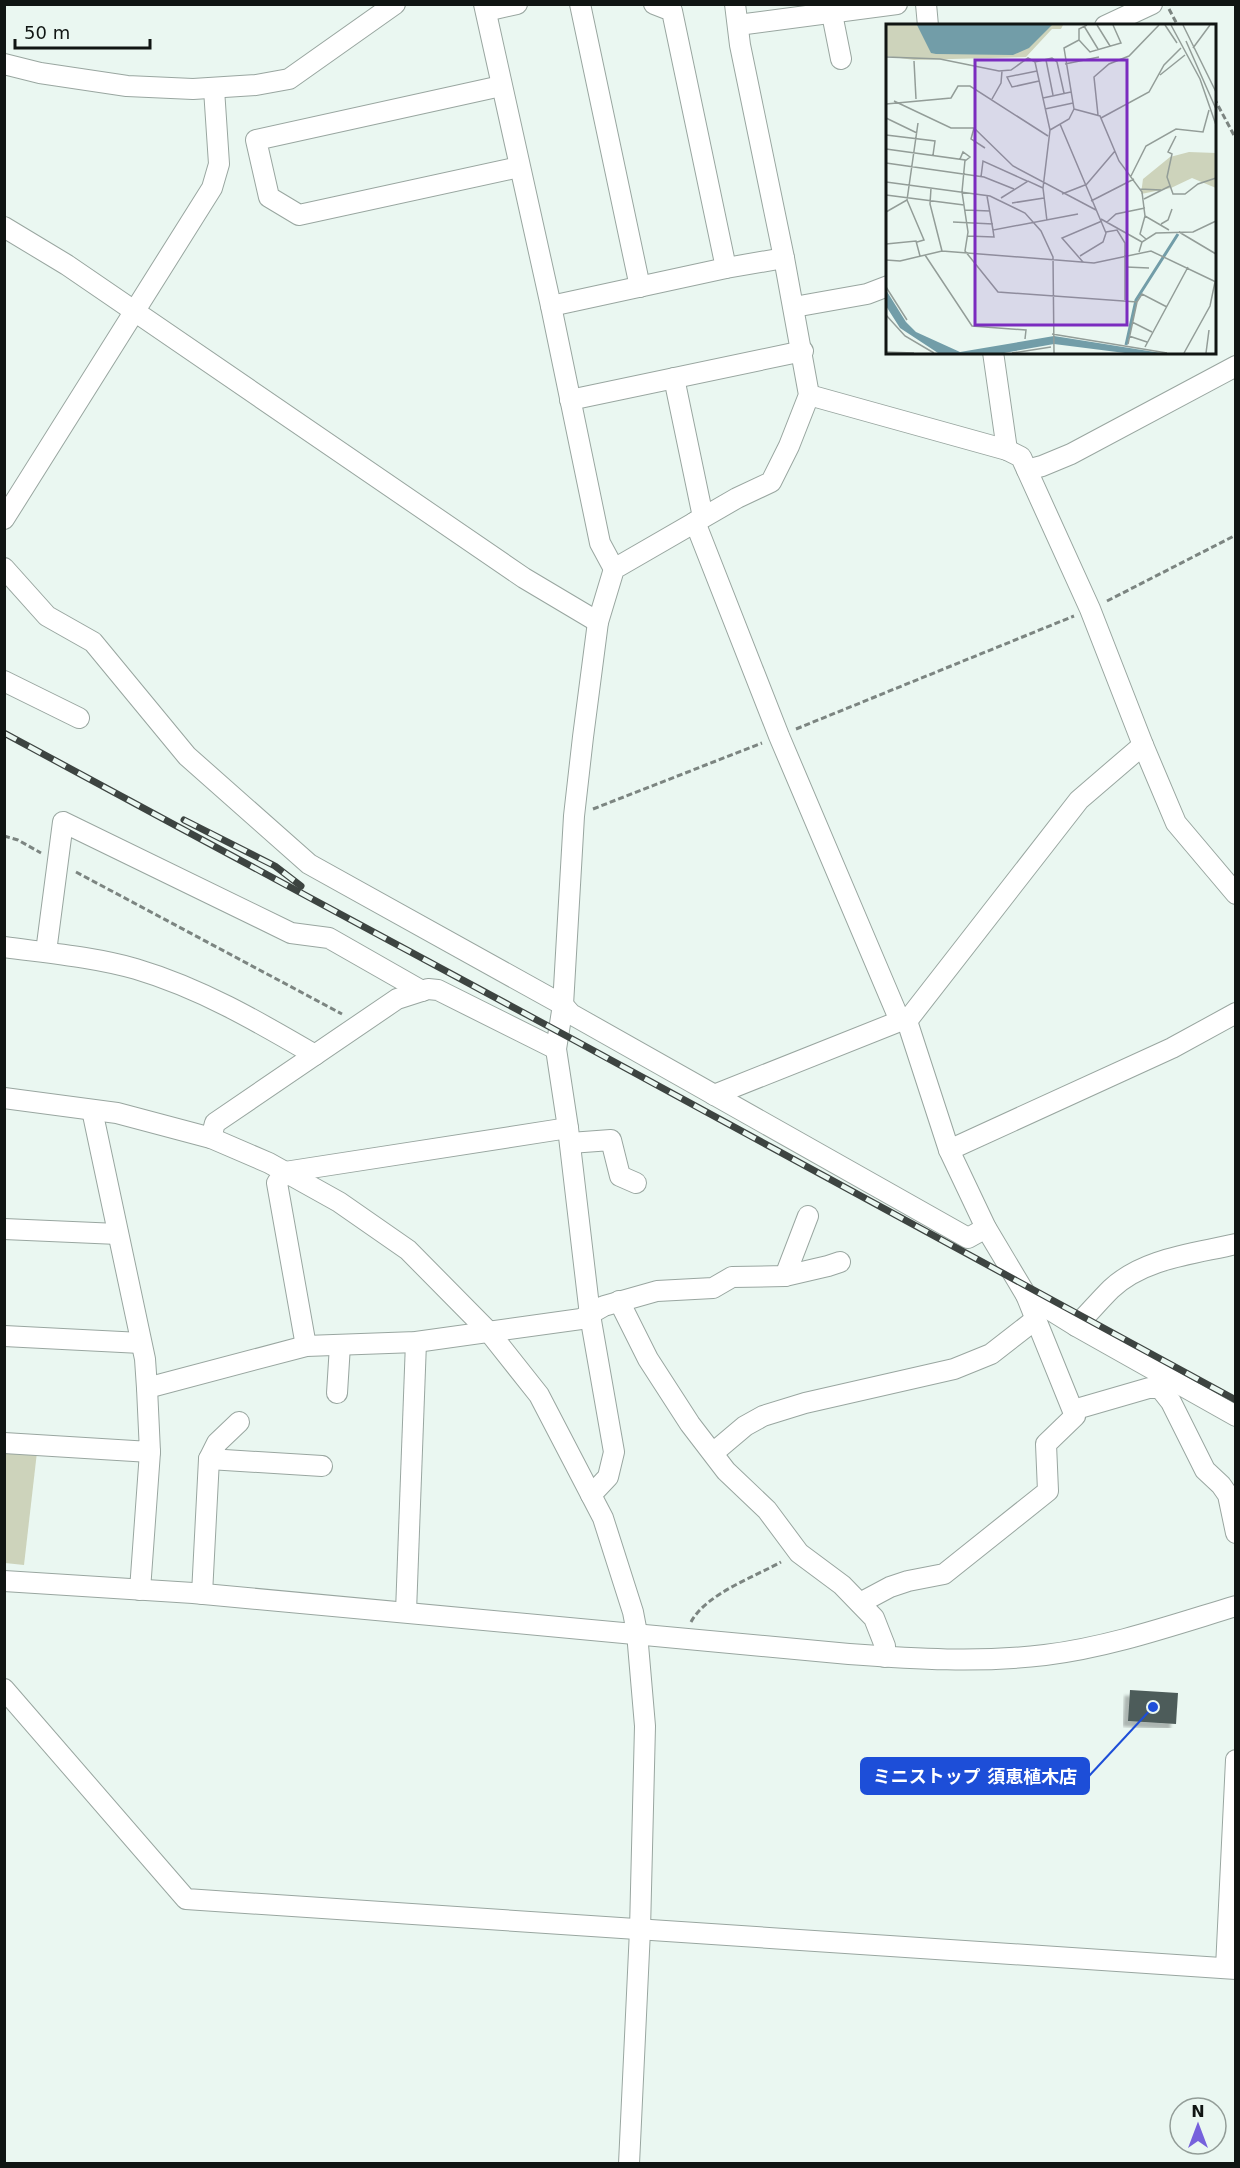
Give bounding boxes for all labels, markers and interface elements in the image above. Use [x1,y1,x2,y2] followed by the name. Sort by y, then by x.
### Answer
[15,12,150,50] scale bar
[24,22,70,43] text: 50 m
[886,24,1216,354] inset map
[861,1758,1089,1794] callout: ミニストップ 須恵植木店
[873,1766,1077,1787] text: ミニストップ 須恵植木店
[1168,2096,1228,2156] north arrow
[1191,2102,1205,2121] text: N

